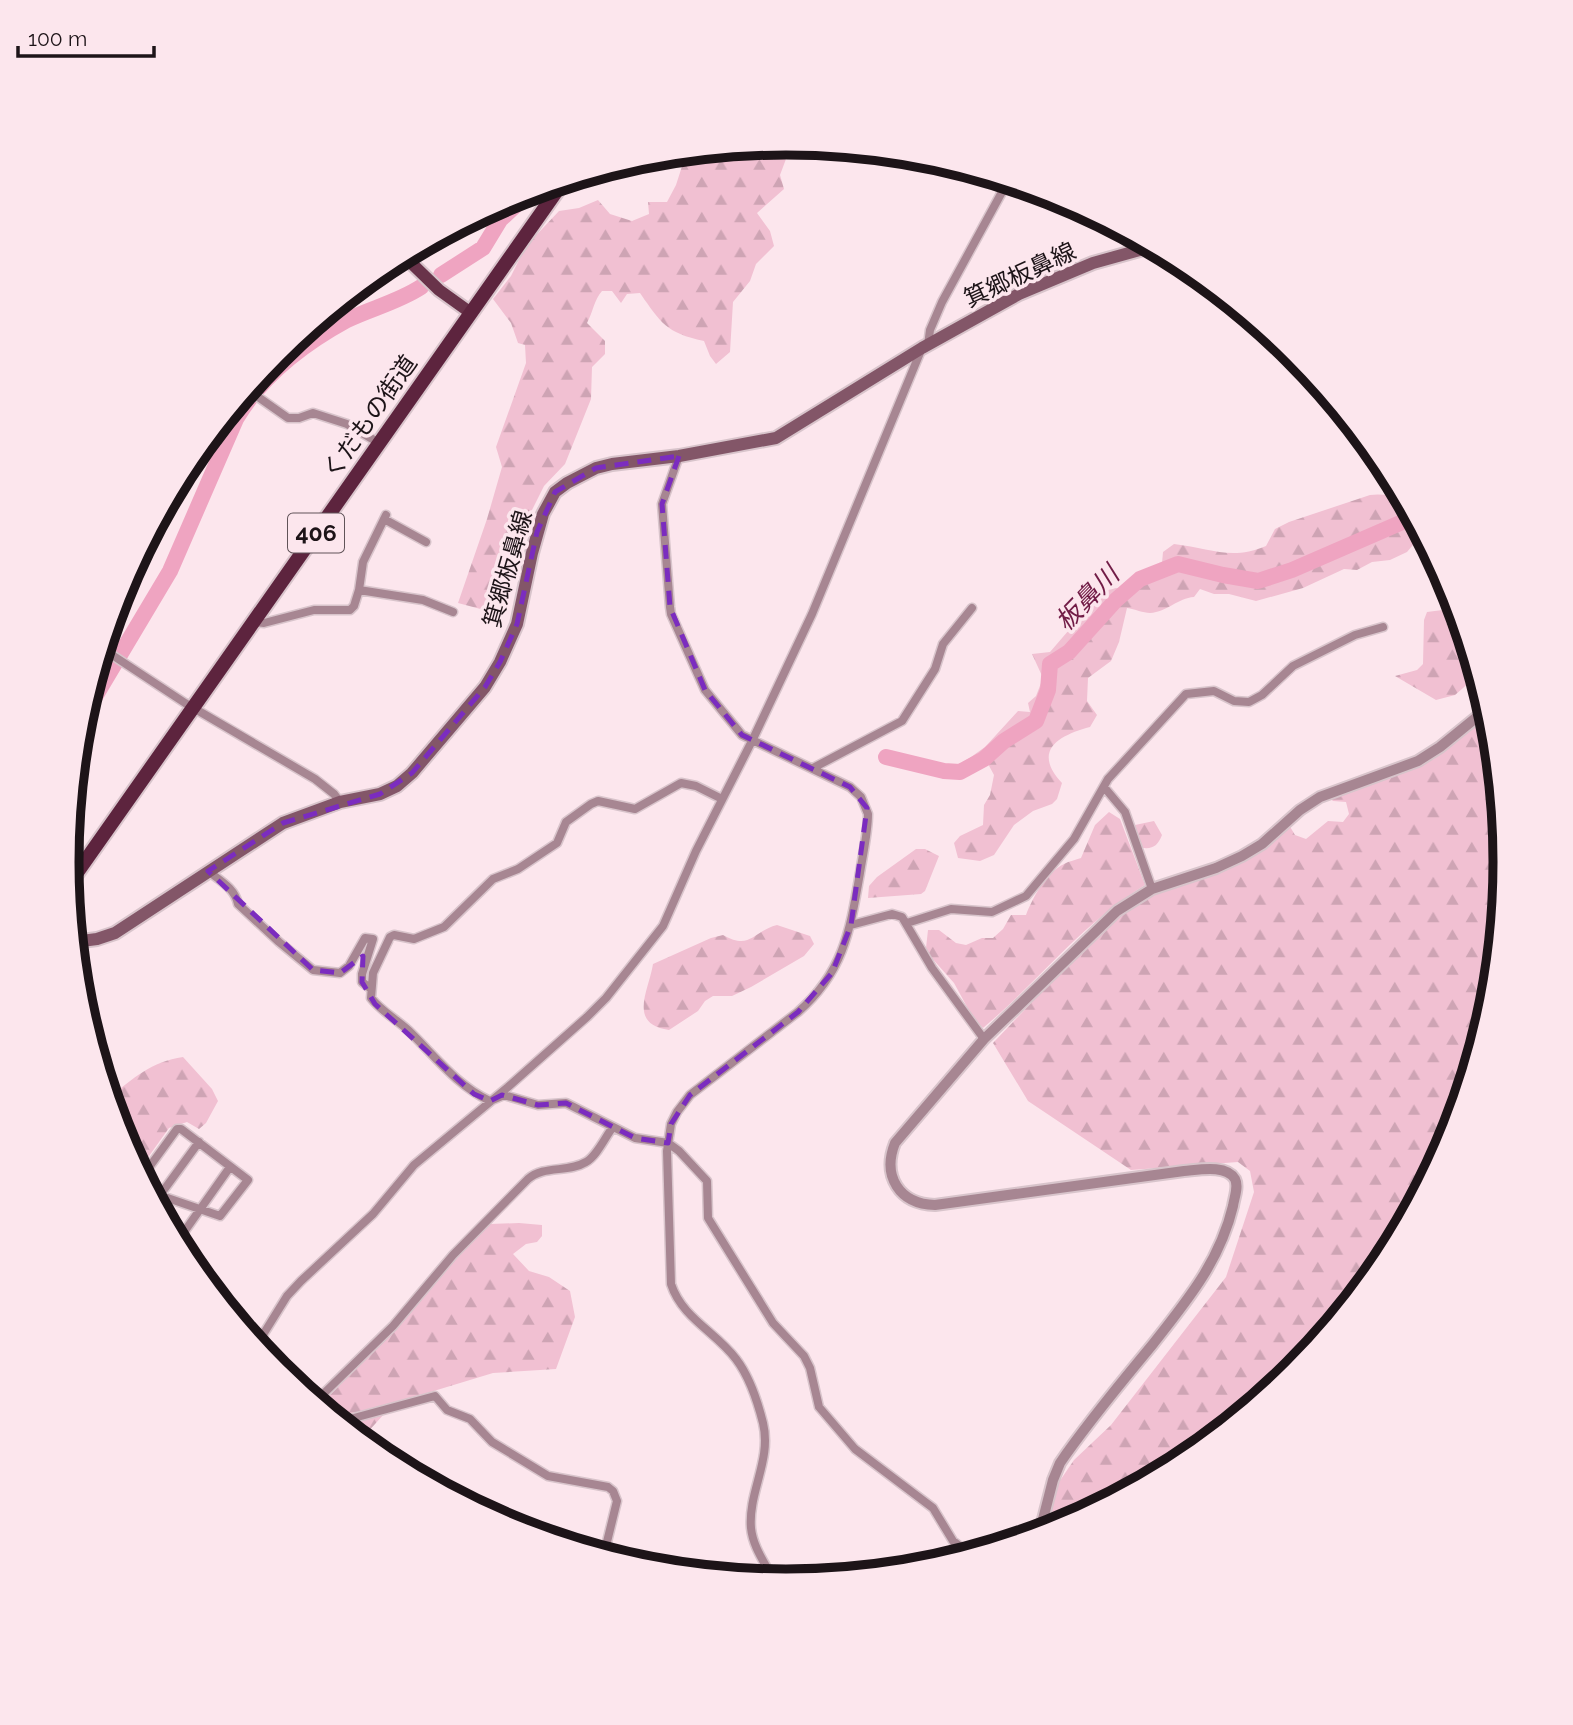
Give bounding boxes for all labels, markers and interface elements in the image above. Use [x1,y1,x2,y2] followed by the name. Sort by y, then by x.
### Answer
[18,14,154,58] scale bar
[28,26,87,51] text: 100 m
[959,236,1080,313] street label: 箕郷板鼻線
[316,349,423,484] street label: くだもの街道
[477,507,538,631] street label: 箕郷板鼻線
[288,513,344,552] road number: 406
[1049,557,1127,636] water label: 板鼻川

